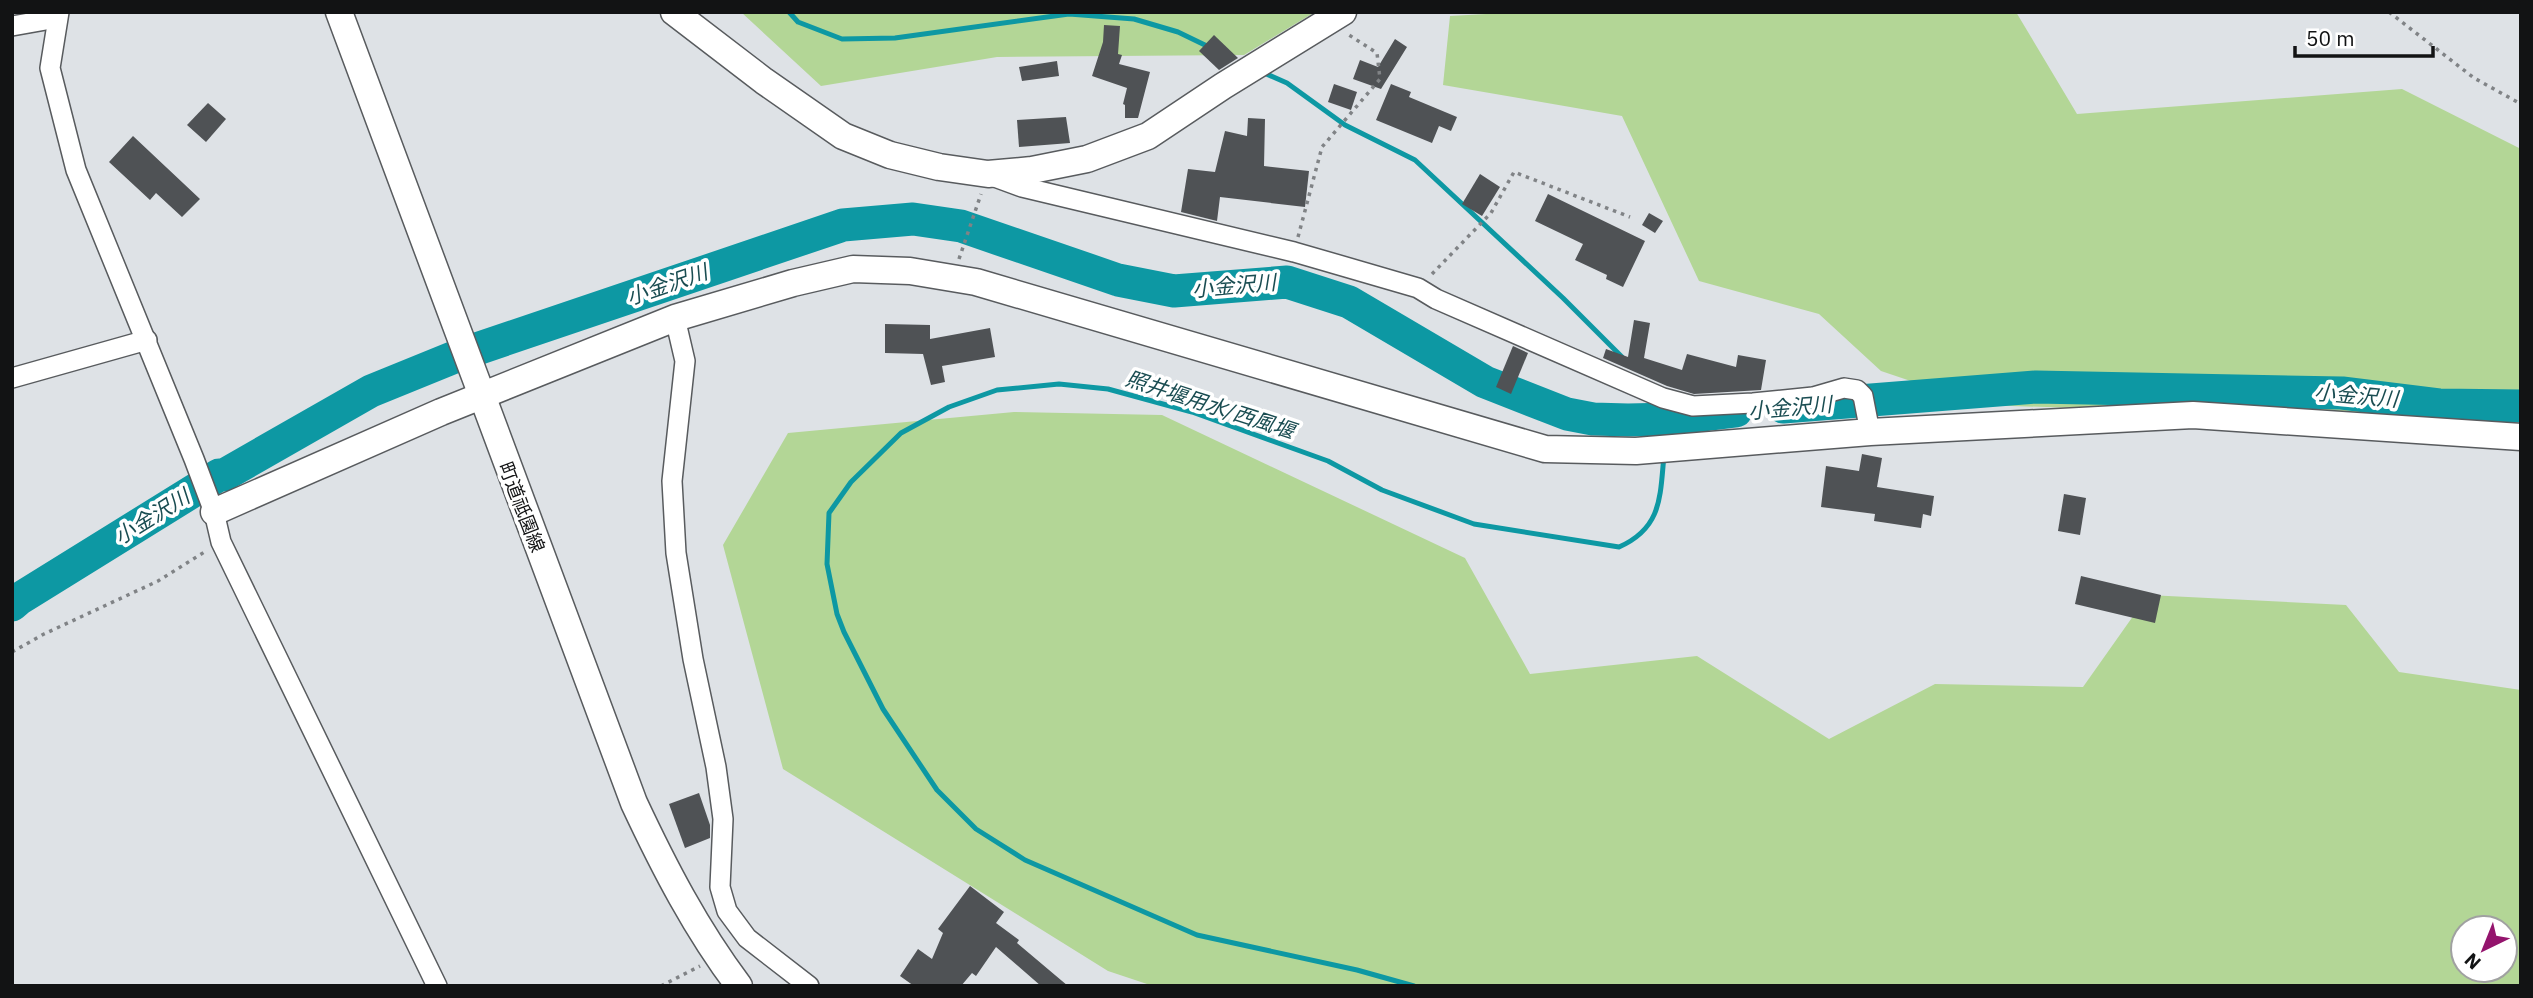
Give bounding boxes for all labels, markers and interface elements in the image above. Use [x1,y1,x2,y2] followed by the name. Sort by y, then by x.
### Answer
[2295,14,2433,58] scale bar
[2306,24,2355,52] text: 50 m
[622,256,713,311] water label: 小金沢川
[1191,267,1279,303] water label: 小金沢川
[1122,364,1302,446] water label: 照井堰用水/西風堰
[2313,377,2401,413] water label: 小金沢川
[1747,389,1835,425] water label: 小金沢川
[494,458,550,556] street label: 町道祗園線
[108,481,196,550] water label: 小金沢川
[2449,914,2519,984] north arrow
[2459,948,2486,975] text: N

